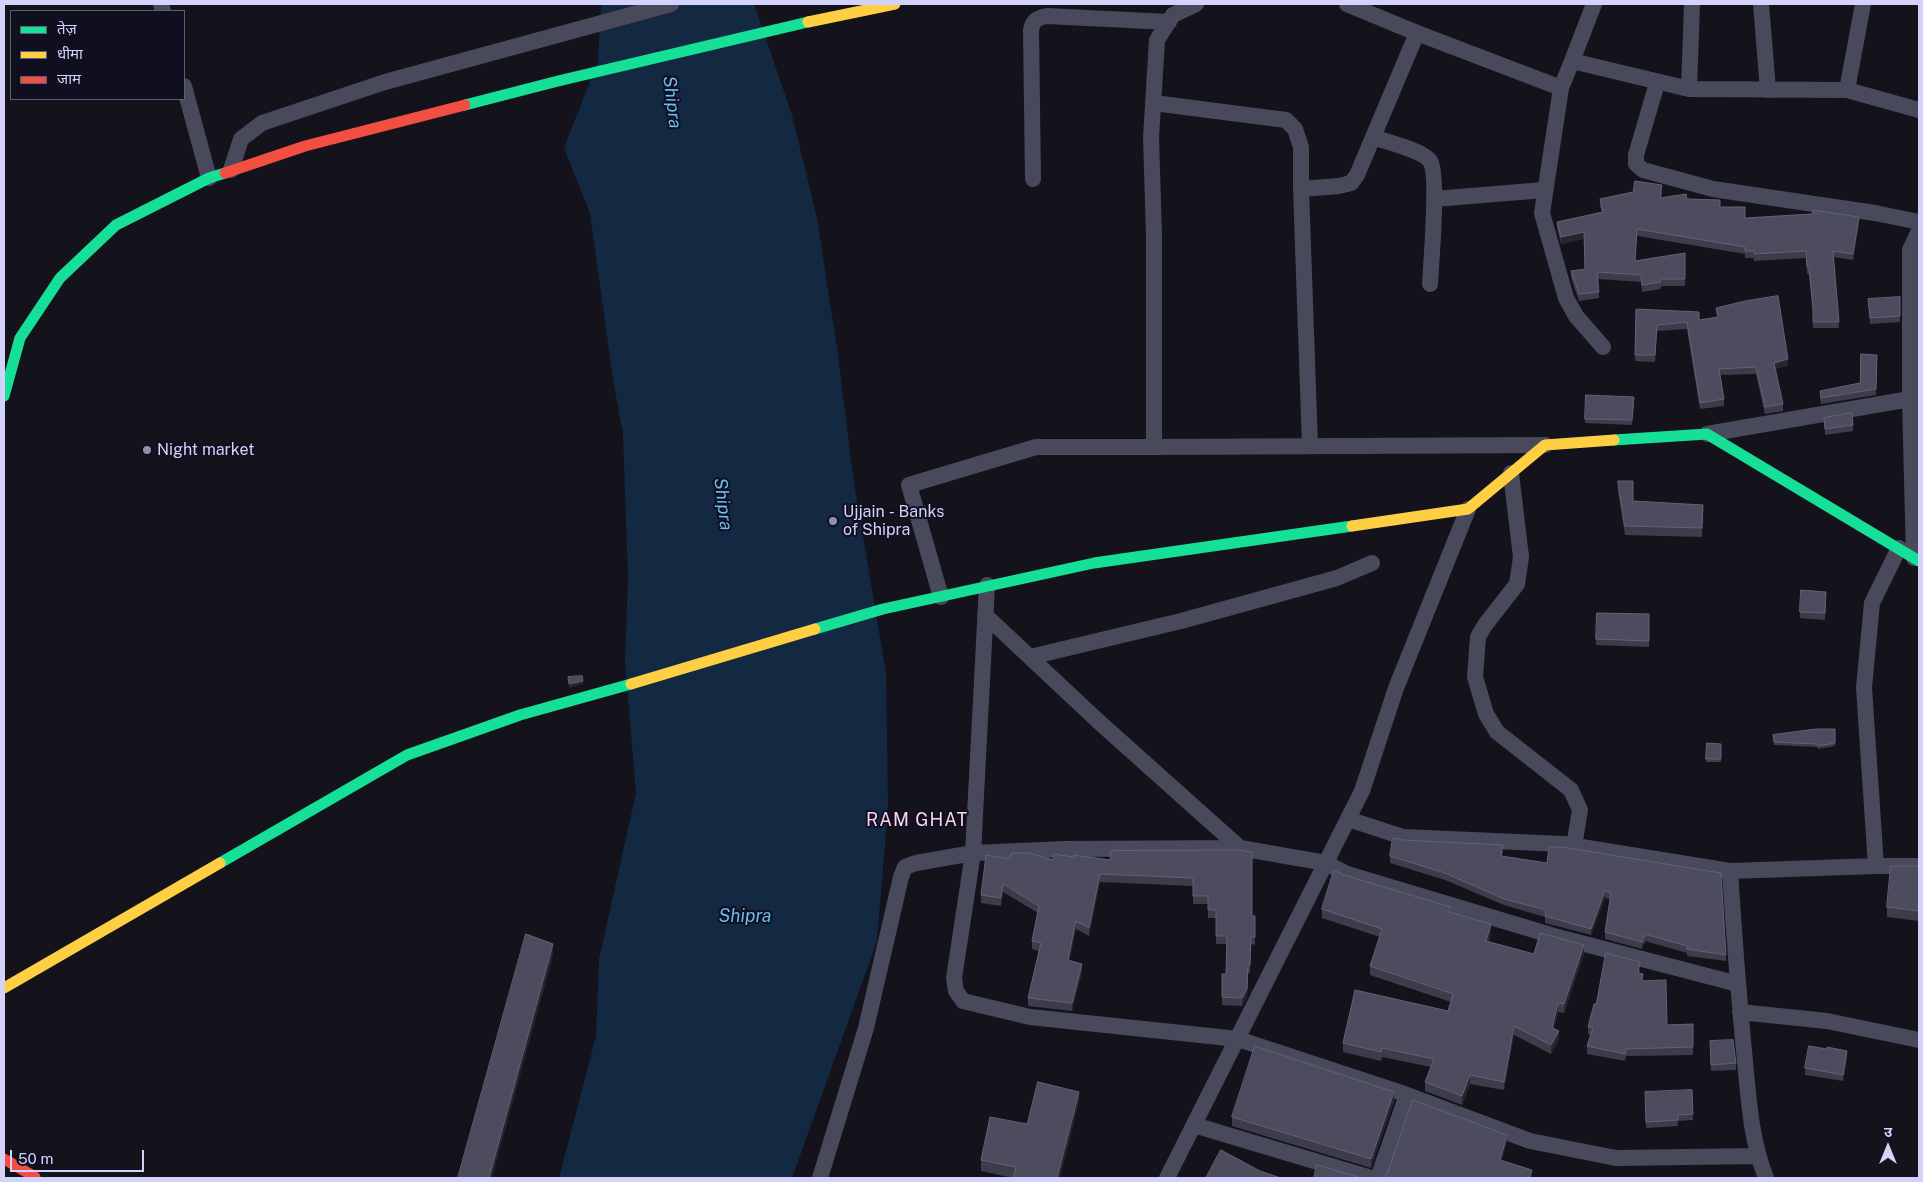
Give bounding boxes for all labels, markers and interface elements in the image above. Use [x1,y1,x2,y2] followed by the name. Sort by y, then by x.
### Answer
[10,10,185,100] legend
[57,20,77,37] text: तेज़
[57,45,83,62] text: धीमा
[57,70,81,87] text: जाम
[658,74,686,130] water label: Shipra
[157,440,254,460] place label: Night market
[141,444,153,456] marker: Night market
[709,476,737,532] water label: Shipra
[843,502,944,540] place label: Ujjain - Banks of Shipra
[827,515,839,527] marker: Ujjain - Banks of Shipra
[865,809,969,831] district label: RAM GHAT
[719,905,771,927] water label: Shipra
[1863,1122,1913,1172] north arrow
[1884,1124,1892,1140] text: उ
[12,1140,146,1172] scale bar
[18,1150,53,1167] text: 50 m

